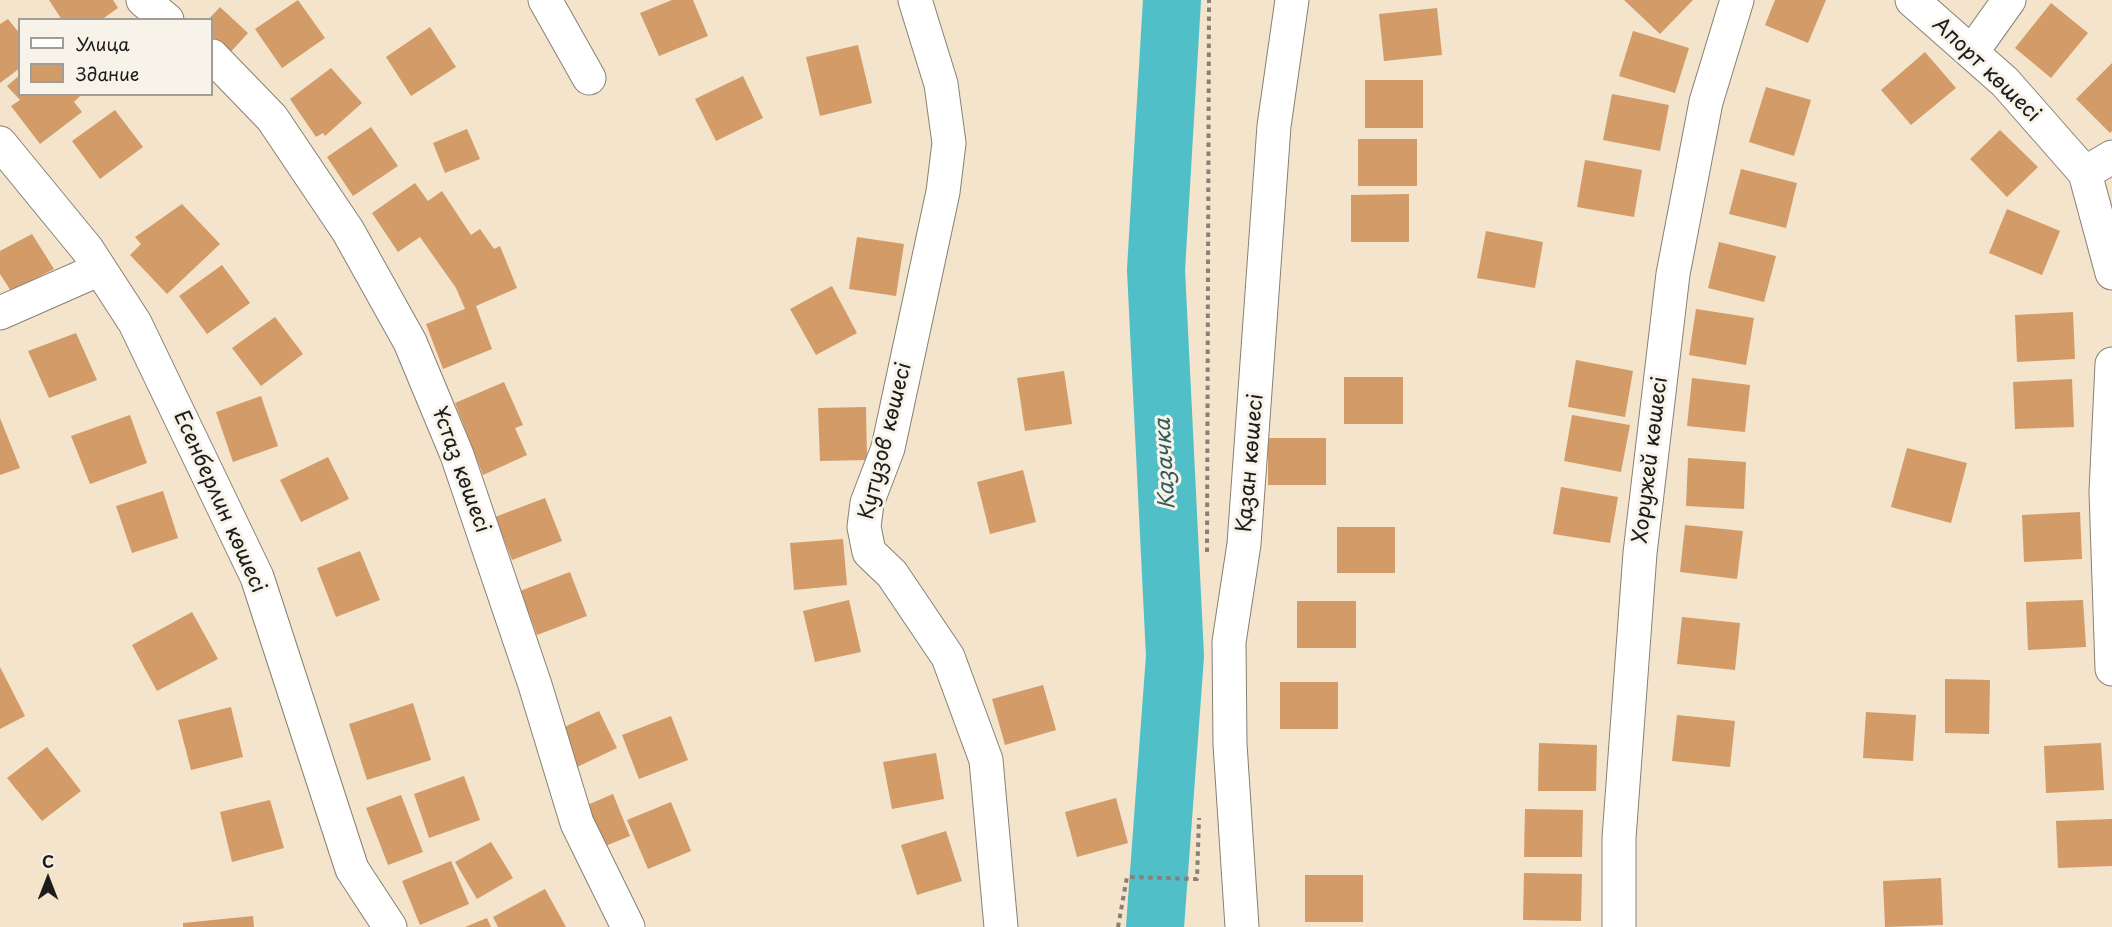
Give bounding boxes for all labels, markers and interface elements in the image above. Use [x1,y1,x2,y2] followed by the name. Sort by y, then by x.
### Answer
[1927,12,2045,128] street label: Апорт көшесі
[18,18,213,96] legend
[76,30,130,57] text: Улица
[76,60,139,87] text: Здание
[854,360,918,522] street label: Кутузов көшесі
[1628,375,1674,545] street label: Хоружей көшесі
[1232,393,1270,533] street label: Қазан көшесі
[425,403,495,537] street label: Ұстаз көшесі
[167,407,271,597] street label: Есенберлин көшесі
[1150,417,1182,511] water label: Казачка
[18,849,78,909] north arrow
[42,849,54,873] text: С

